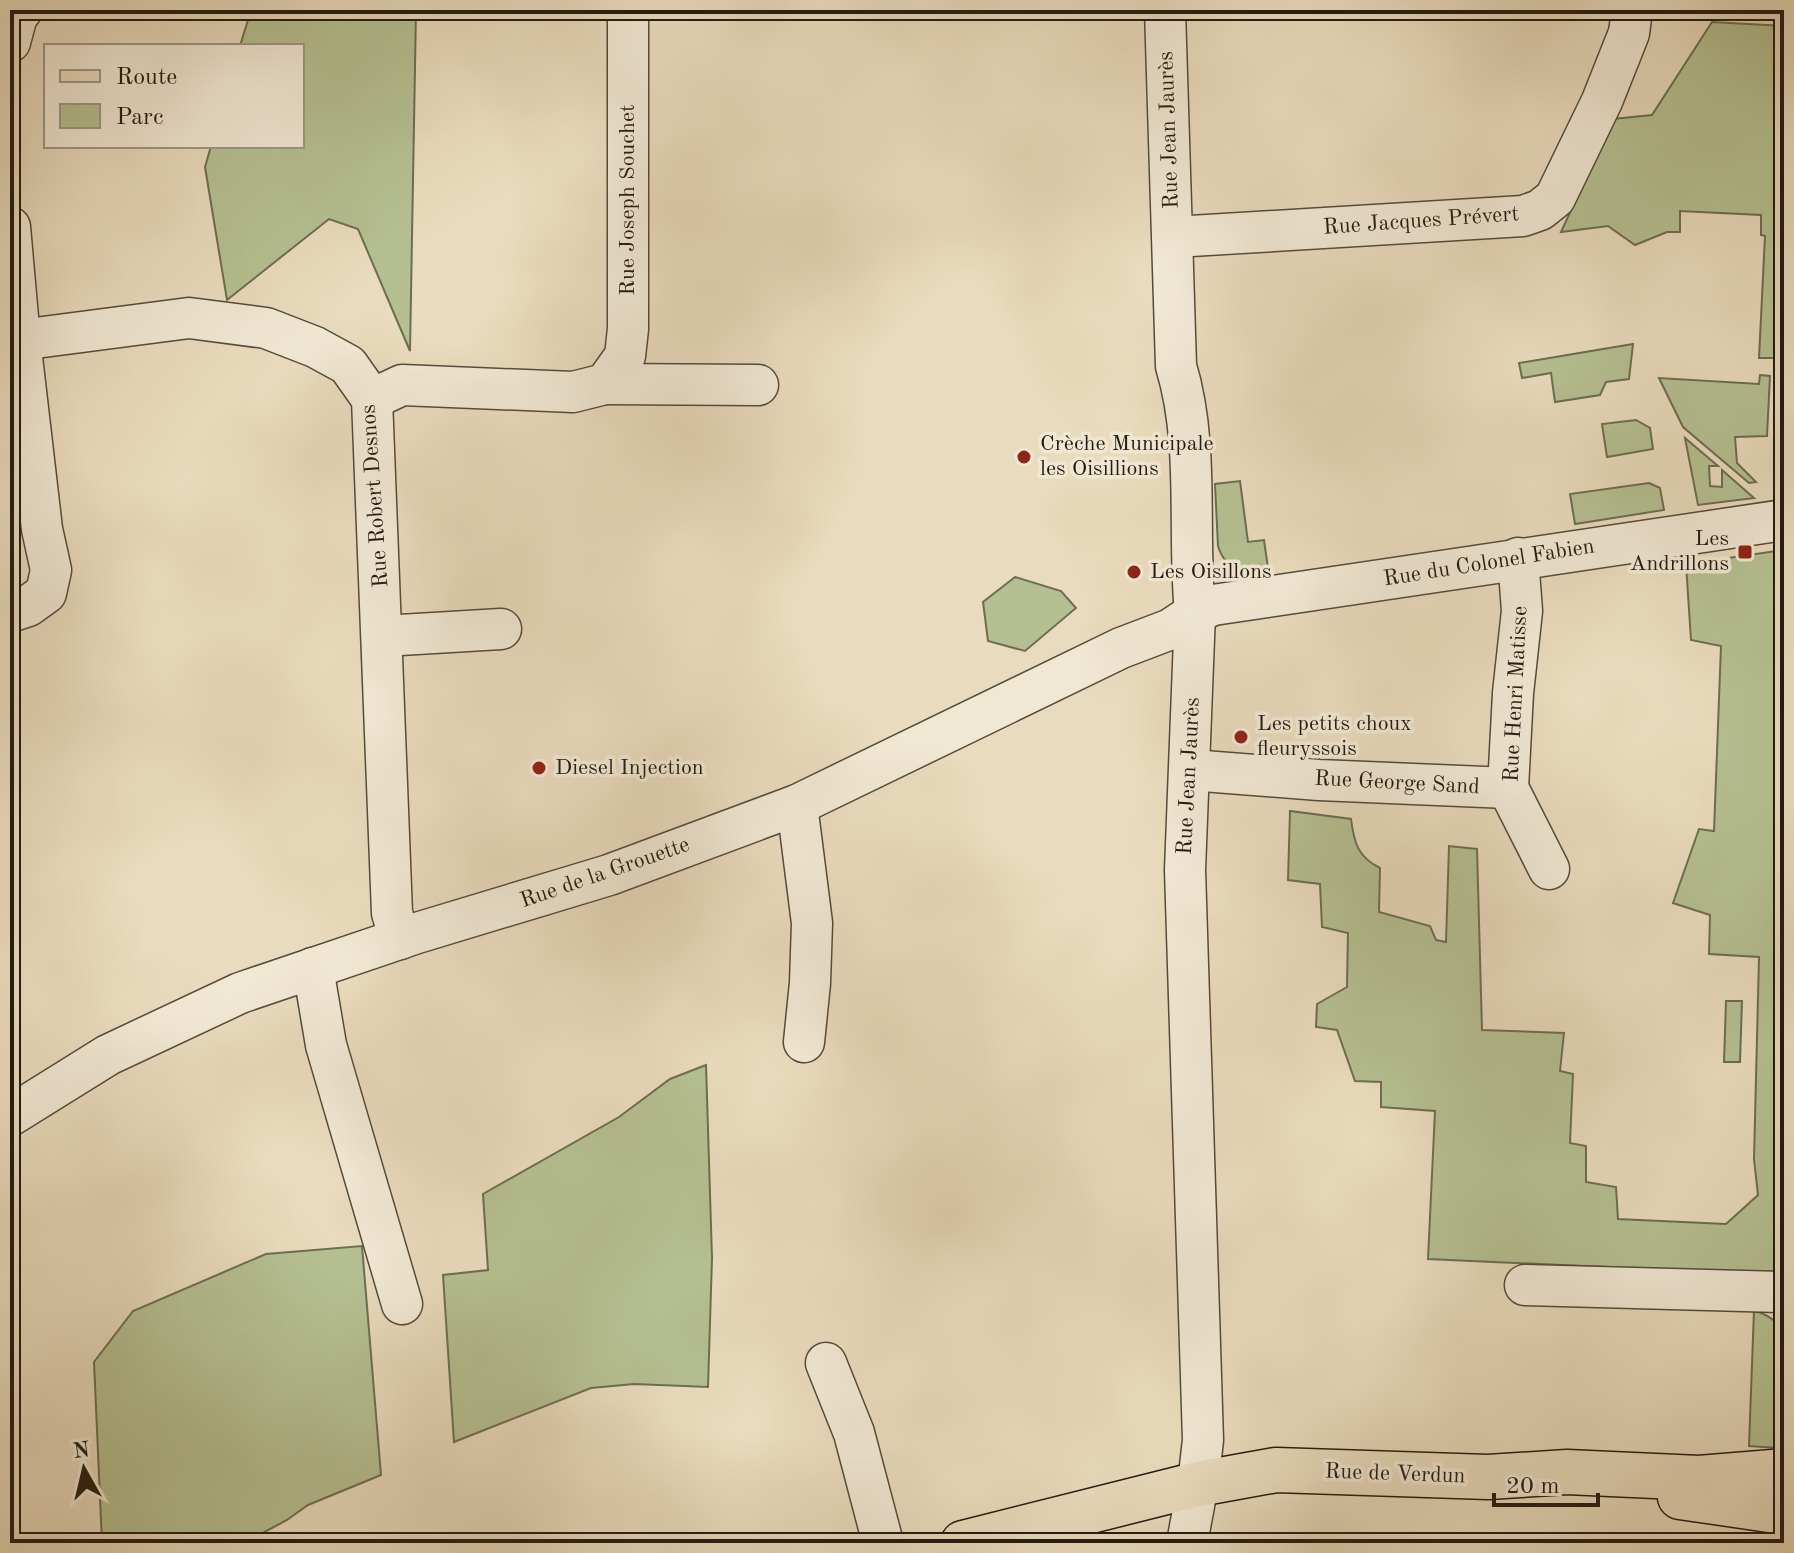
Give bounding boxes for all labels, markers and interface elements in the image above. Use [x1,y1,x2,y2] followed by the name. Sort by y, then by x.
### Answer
[44,44,304,148] legend
[1155,51,1183,209] street label: Rue Jean Jaurès
[116,66,177,90] text: Route
[617,104,639,296] street label: Rue Joseph Souchet
[116,106,163,130] text: Parc
[1322,203,1520,239] street label: Rue Jacques Prévert
[358,404,392,588] street label: Rue Robert Desnos
[1040,433,1214,480] place label: Crèche Municipale les Oisillions
[1015,448,1033,466] marker: Crèche Municipale les Oisillions
[1630,528,1729,575] place label: Les Andrillons
[1382,535,1596,591] street label: Rue du Colonel Fabien
[1736,543,1754,561] marker: Les Andrillons
[1150,561,1272,583] place label: Les Oisillons
[1125,563,1143,581] marker: Les Oisillons
[1500,605,1532,783] street label: Rue Henri Matisse
[1174,697,1204,855] street label: Rue Jean Jaurès
[1257,713,1412,760] place label: Les petits choux fleuryssois
[1232,728,1250,746] marker: Les petits choux fleuryssois
[555,757,704,779] place label: Diesel Injection
[530,759,548,777] marker: Diesel Injection
[1314,768,1480,798] street label: Rue George Sand
[517,834,693,912] street label: Rue de la Grouette
[44,1429,124,1509] north arrow
[72,1439,92,1463] text: N
[1494,1457,1598,1507] scale bar
[1324,1461,1466,1487] street label: Rue de Verdun
[1506,1475,1560,1499] text: 20 m

